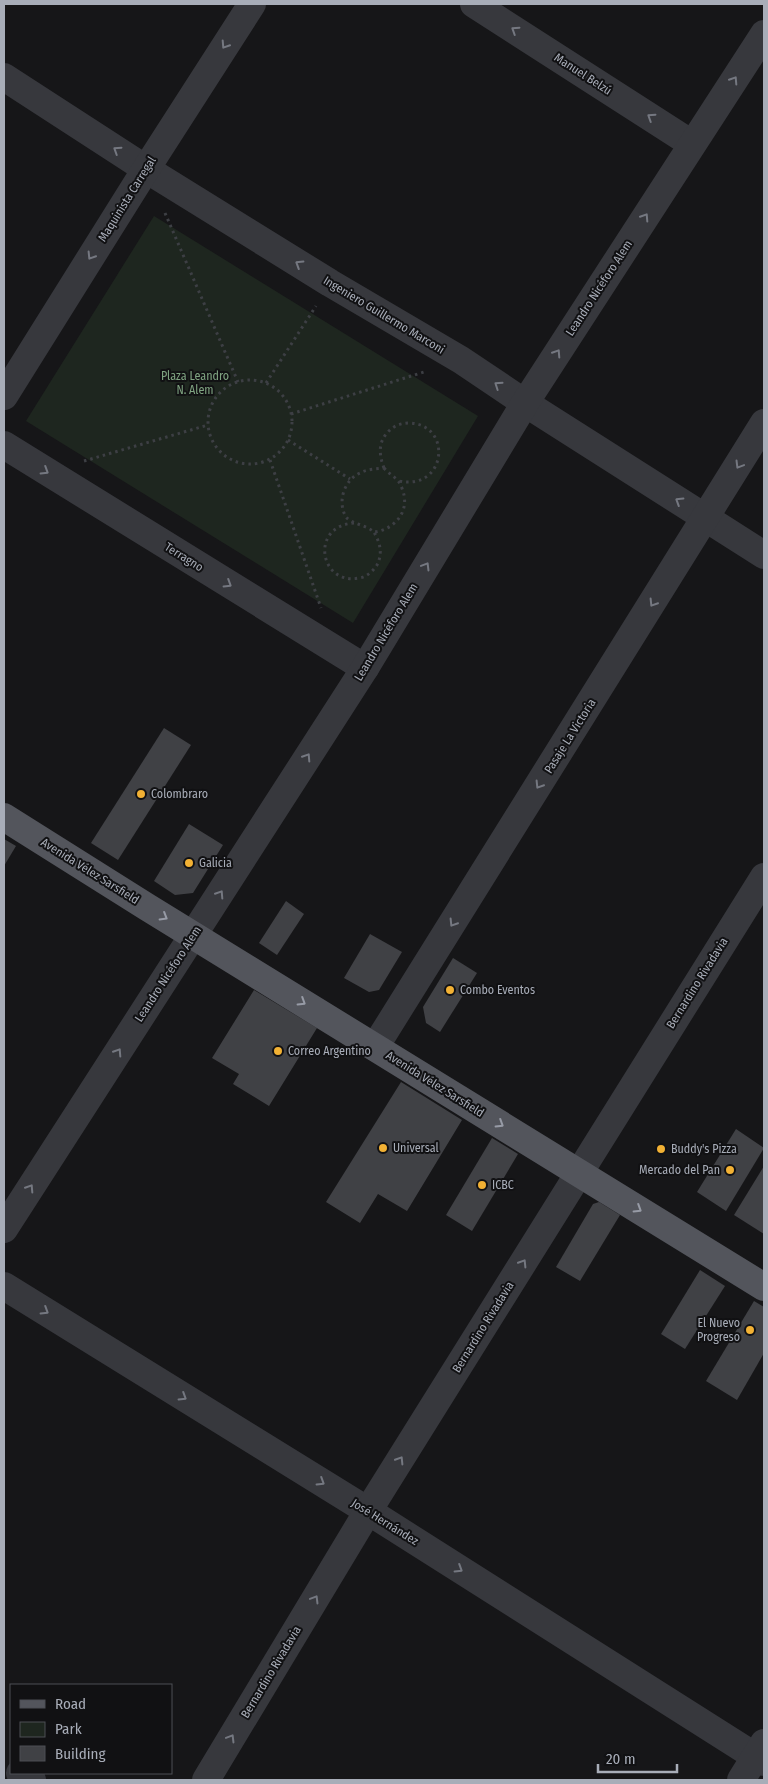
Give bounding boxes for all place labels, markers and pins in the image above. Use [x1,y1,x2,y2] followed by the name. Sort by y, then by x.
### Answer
[151,787,208,801] place label: Colombraro
[135,788,147,800] marker: Colombraro
[199,856,232,870] place label: Galicia
[183,857,195,869] marker: Galicia
[460,983,535,997] place label: Combo Eventos
[444,984,456,996] marker: Combo Eventos
[288,1044,371,1058] place label: Correo Argentino
[272,1045,284,1057] marker: Correo Argentino
[393,1141,439,1155] place label: Universal
[377,1142,389,1154] marker: Universal
[671,1142,737,1156] place label: Buddy's Pizza
[655,1143,667,1155] marker: Buddy's Pizza
[639,1163,720,1177] place label: Mercado del Pan
[724,1164,736,1176] marker: Mercado del Pan
[492,1178,514,1192] place label: ICBC
[476,1179,488,1191] marker: ICBC
[697,1316,740,1344] place label: El Nuevo Progreso
[744,1324,756,1336] marker: El Nuevo Progreso

